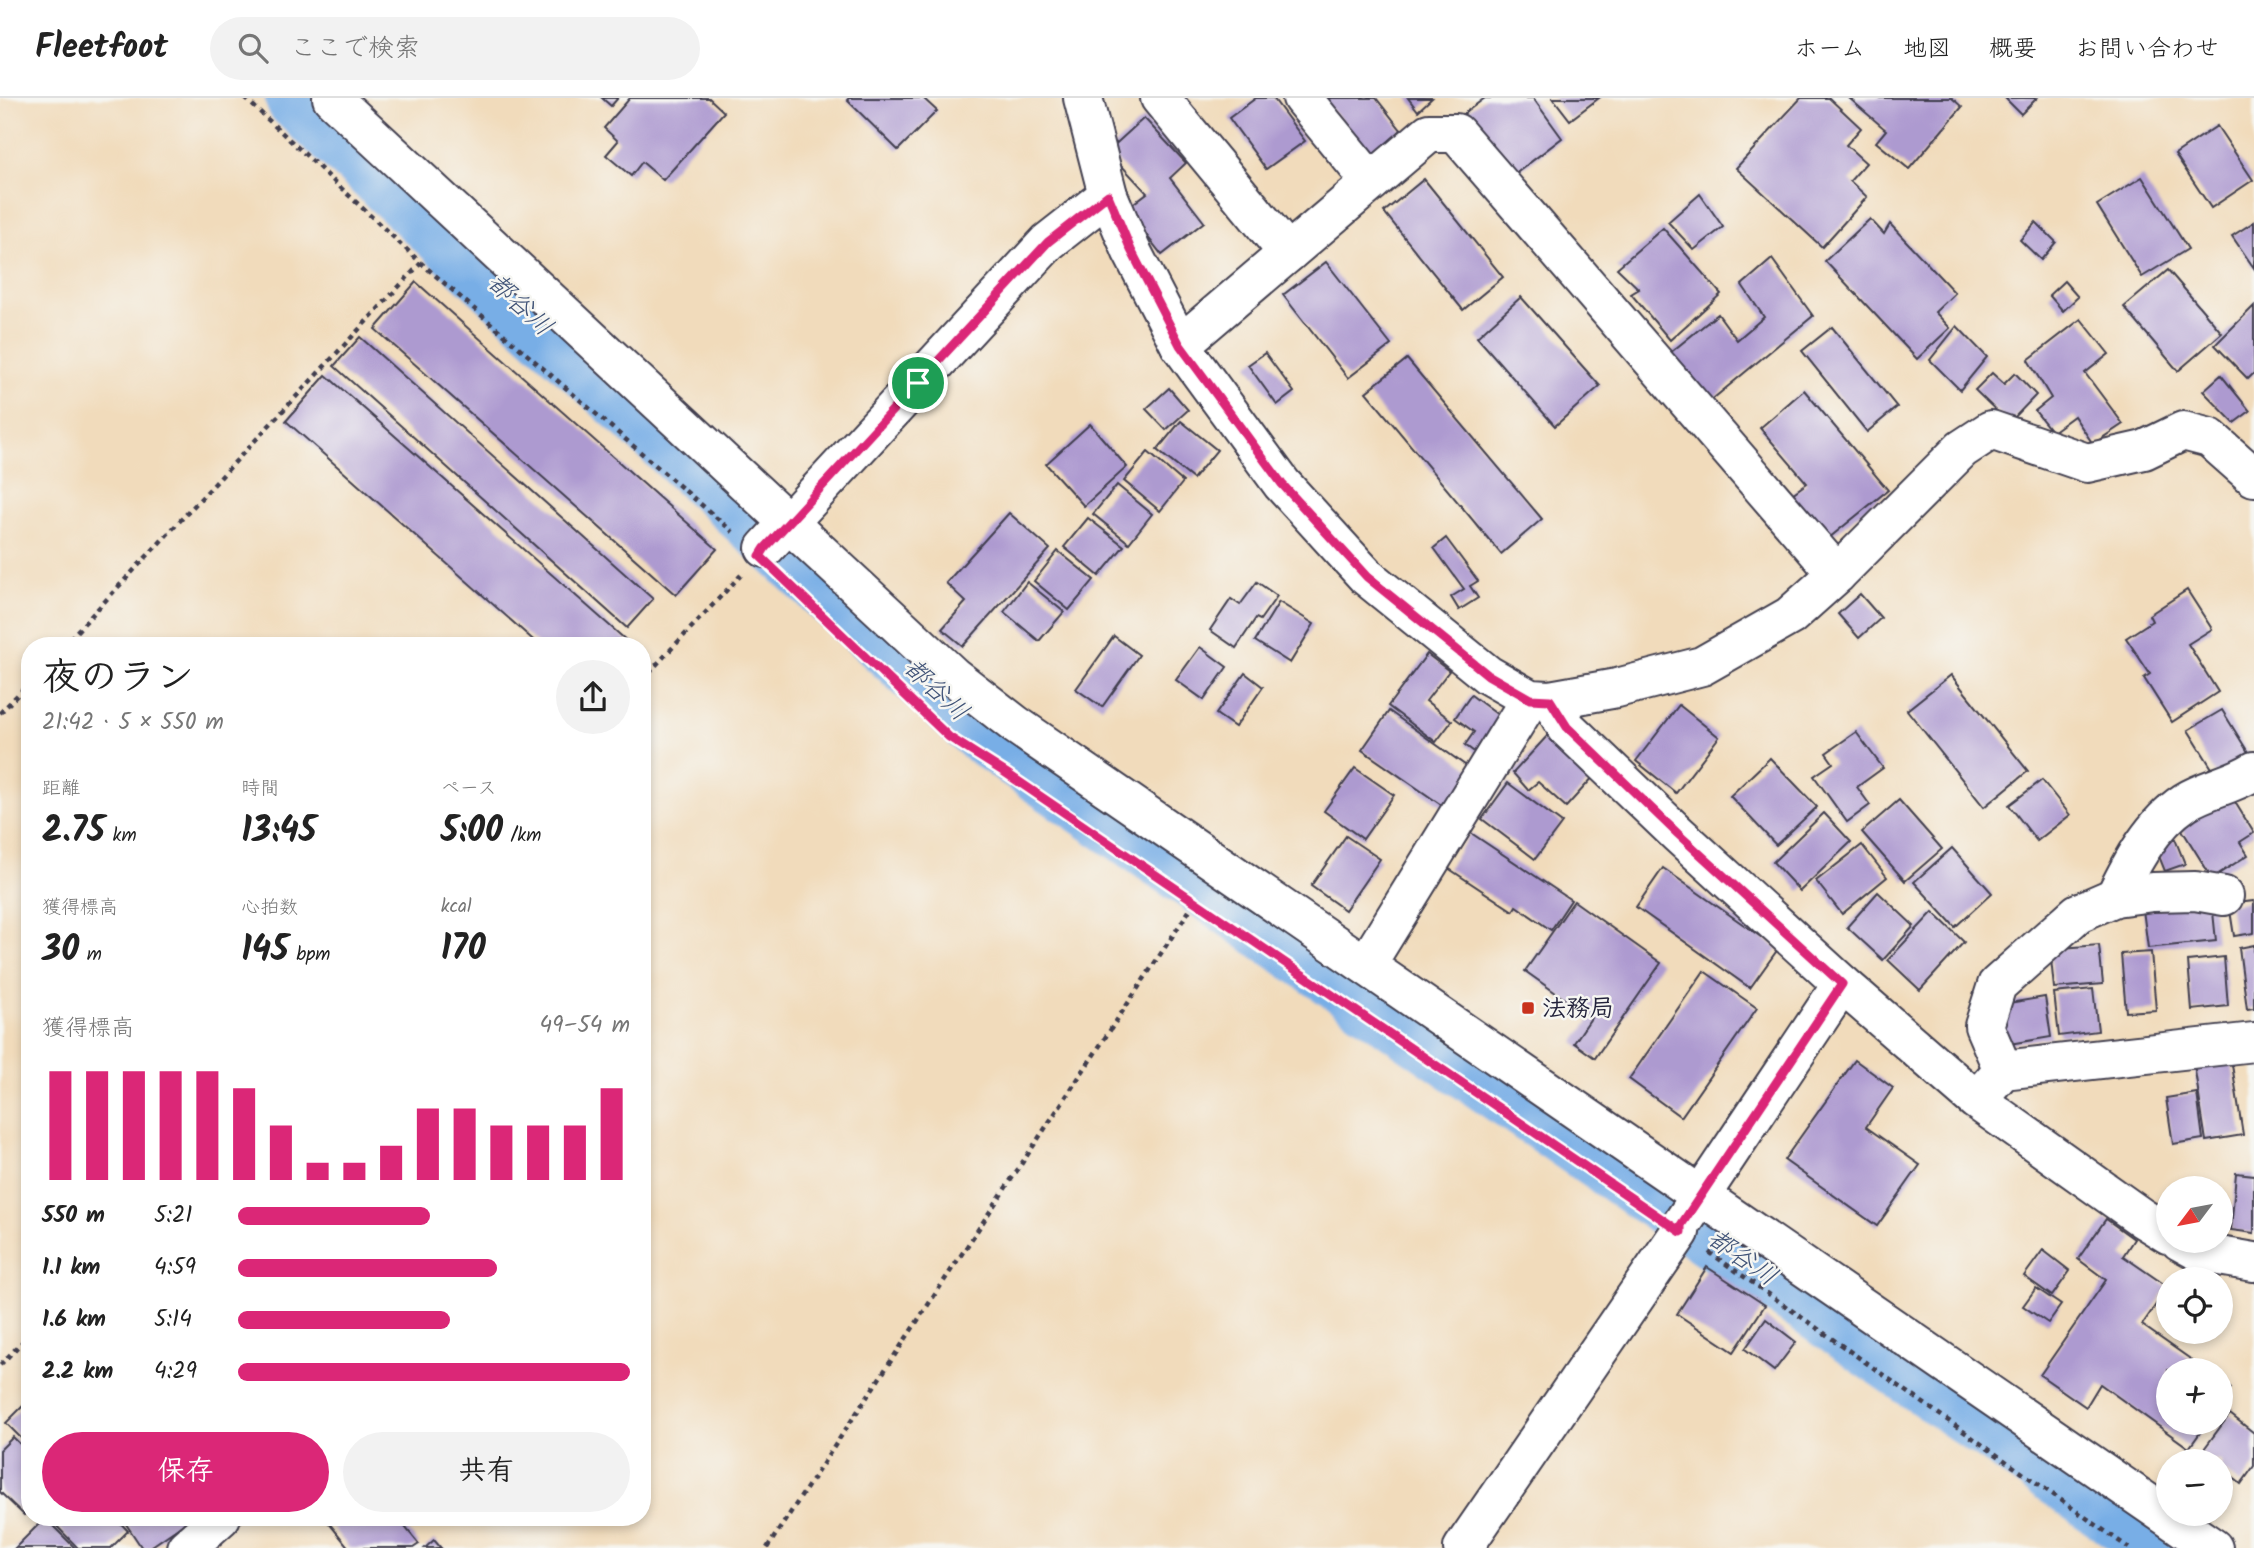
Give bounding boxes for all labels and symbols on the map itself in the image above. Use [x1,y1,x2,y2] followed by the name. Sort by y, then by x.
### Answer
[477,264,562,347] water label: 都谷川
[888,353,948,413] pin
[893,649,978,732] water label: 都谷川
[1542,990,1614,1029] place label: 法務局
[1520,1000,1536,1016] marker: 法務局
[2156,1176,2233,1253] north arrow
[1698,1219,1786,1298] water label: 都谷川

